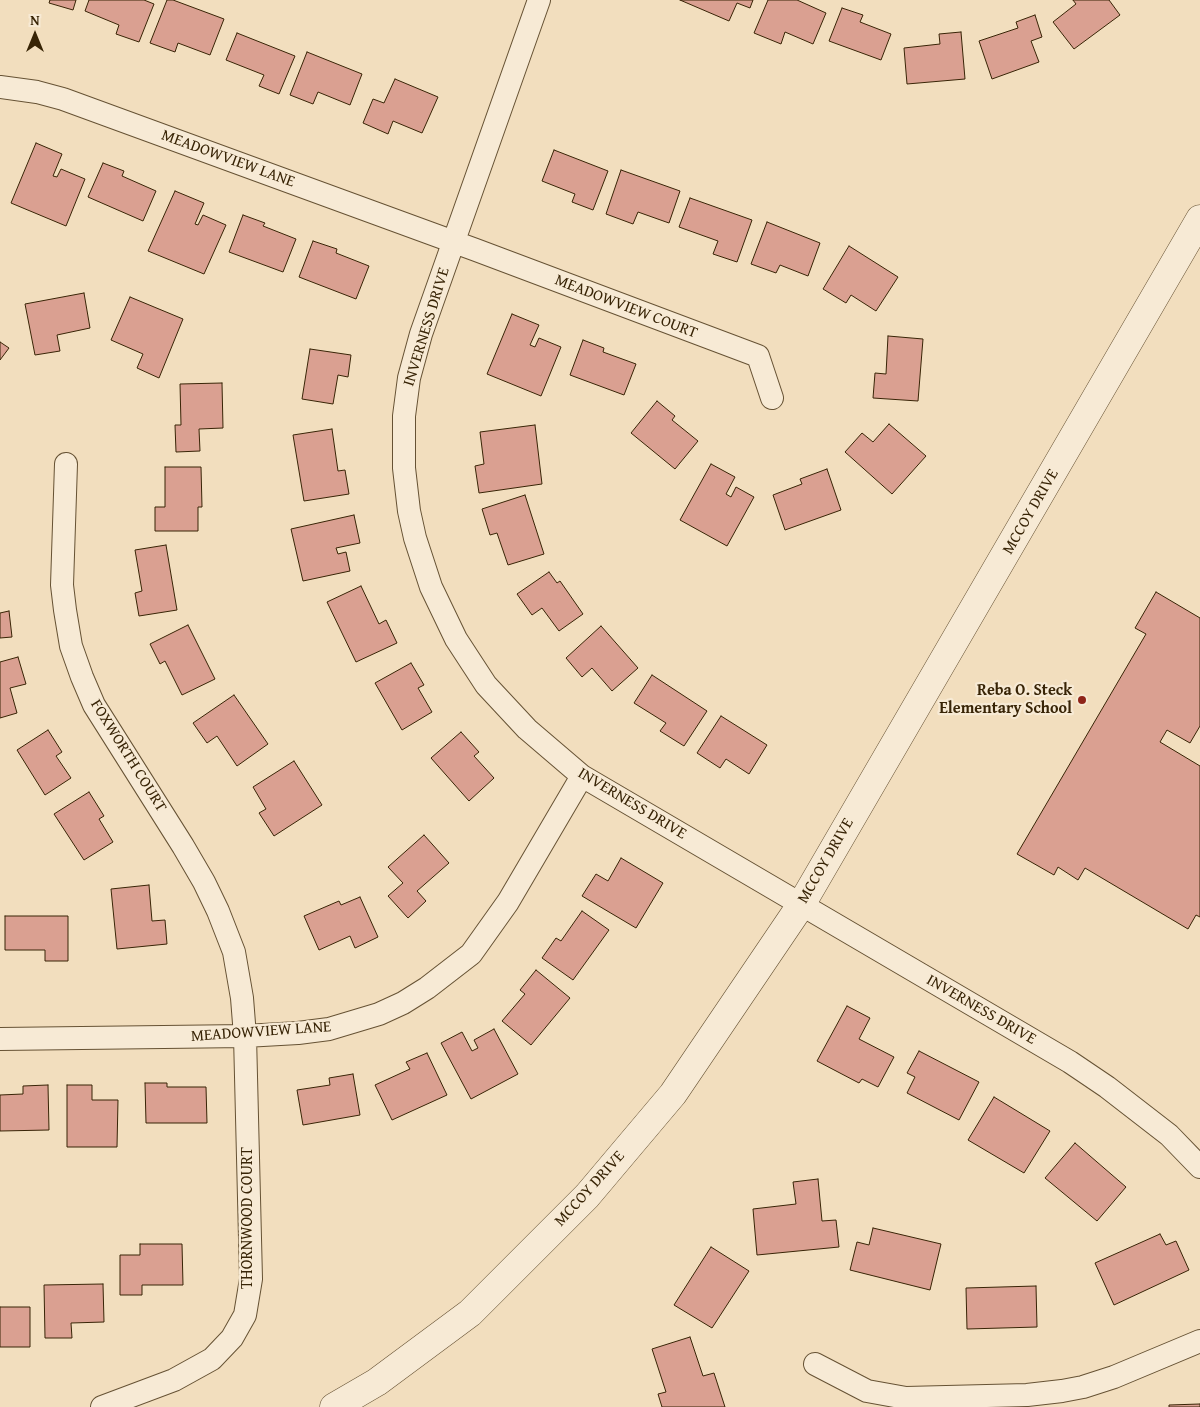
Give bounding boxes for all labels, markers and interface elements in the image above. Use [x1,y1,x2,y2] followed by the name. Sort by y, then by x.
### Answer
[10,10,60,60] north arrow
[30,10,40,30] text: N
[159,126,297,192] street label: MEADOWVIEW LANE
[400,265,454,389] street label: INVERNESS DRIVE
[552,271,700,343] street label: MEADOWVIEW COURT
[999,466,1063,558] street label: MCCOY DRIVE
[939,681,1072,719] place label: Reba O. Steck Elementary School
[1076,694,1088,706] marker: Reba O. Steck Elementary School
[86,696,170,816] street label: FOXWORTH COURT
[574,764,690,844] street label: INVERNESS DRIVE
[794,815,858,907] street label: MCCOY DRIVE
[923,971,1039,1049] street label: INVERNESS DRIVE
[190,1018,332,1046] street label: MEADOWVIEW LANE
[238,1147,258,1289] street label: THORNWOOD COURT
[551,1147,629,1231] street label: MCCOY DRIVE

